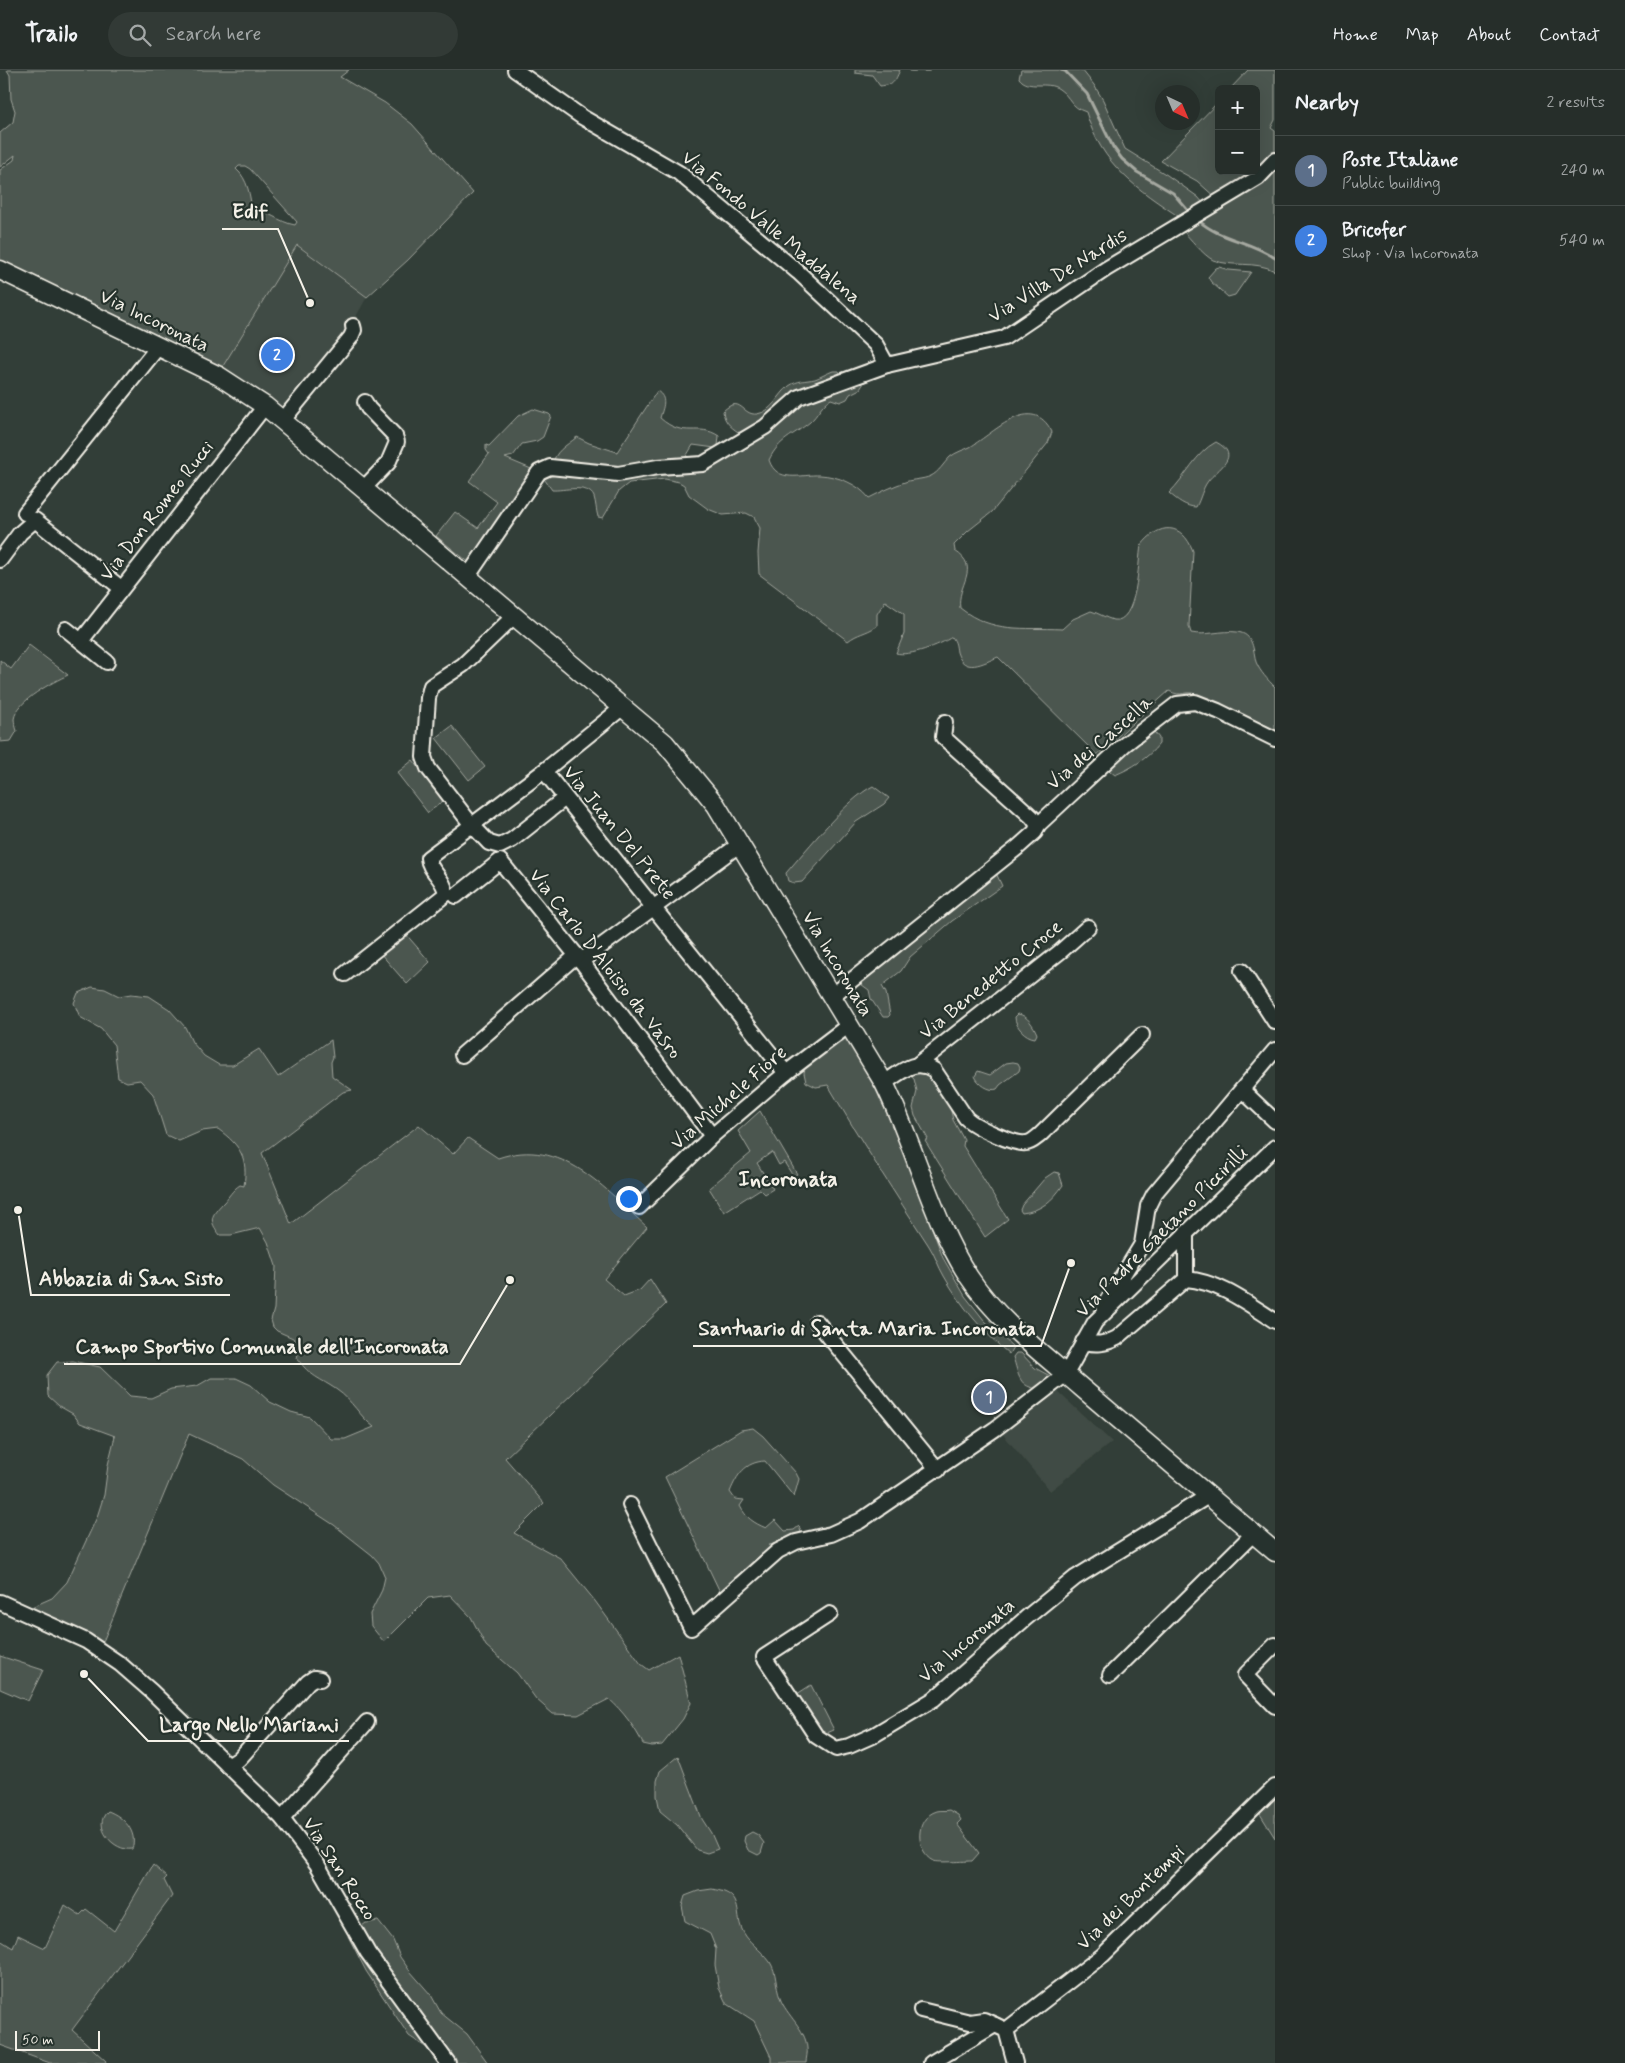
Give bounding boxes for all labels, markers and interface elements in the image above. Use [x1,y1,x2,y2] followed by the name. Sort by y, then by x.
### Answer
[108,12,458,57] search box
[25,19,78,50] text: Trailo
[126,21,154,49] icon: search
[166,22,261,47] text: Search here
[1333,23,1378,47] text: Home
[1406,23,1439,47] text: Map
[1467,23,1511,47] text: About
[1539,23,1600,47] text: Contact
[1155,85,1200,130] north arrow
[1215,85,1260,175] map controls
[1215,85,1260,130] button: +
[1295,89,1359,117] text: Nearby
[1547,92,1605,113] text: 2 results
[1215,130,1260,175] button: −
[675,145,867,311] street label: Via Fondo Valle Maddalena
[1342,148,1458,173] text: Poste Italiane
[1307,160,1315,181] text: 1
[1561,160,1605,181] text: 240 m
[1342,173,1441,194] text: Public building
[222,193,278,229] callout: Edif
[232,198,269,226] text: Edif
[1342,218,1406,243] text: Bricofer
[983,222,1133,330] street label: Via Villa De Nardis
[1307,230,1315,251] text: 2
[1559,230,1605,251] text: 540 m
[1342,243,1479,264] text: Shop · Via Incoronata
[95,283,213,359] street label: Via Incoronata
[261,336,293,374] pin: 2
[94,435,220,587] street label: Via Don Romeo Rucci
[1041,688,1160,797] street label: Via dei Cascella
[556,760,682,906] street label: Via Juan Del Prete
[522,863,688,1065] street label: Via Carlo D'Aloisio da Vasro
[795,906,879,1022] street label: Via Incoronata
[914,914,1069,1046] street label: Via Benedetto Croce
[665,1040,793,1156] street label: Via Michele Fiore
[1070,1140,1254,1324] street label: Via Padre Gaetano Piccirilli
[738,1166,838,1194] district label: Incoronata
[616,1186,642,1212] your location
[31,1259,230,1295] callout: Abbazia di San Sisto
[39,1265,223,1293] text: Abbazia di San Sisto
[693,1310,1041,1346] callout: Santuario di Santa Maria Incoronata
[698,1315,1036,1343] text: Santuario di Santa Maria Incoronata
[64,1328,460,1364] callout: Campo Sportivo Comunale dell'Incoronata
[75,1333,449,1361] text: Campo Sportivo Comunale dell'Incoronata
[973,1378,1005,1416] pin: 1
[913,1592,1021,1690] street label: Via Incoronata
[148,1705,349,1741] callout: Largo Nello Mariani
[159,1711,339,1741] text: Largo Nello Mariani
[295,1812,383,1926] street label: Via San Rocco
[1071,1839,1191,1957] street label: Via dei Bontempi
[15,2028,100,2051] scale bar
[22,2031,53,2049] text: 50 m

